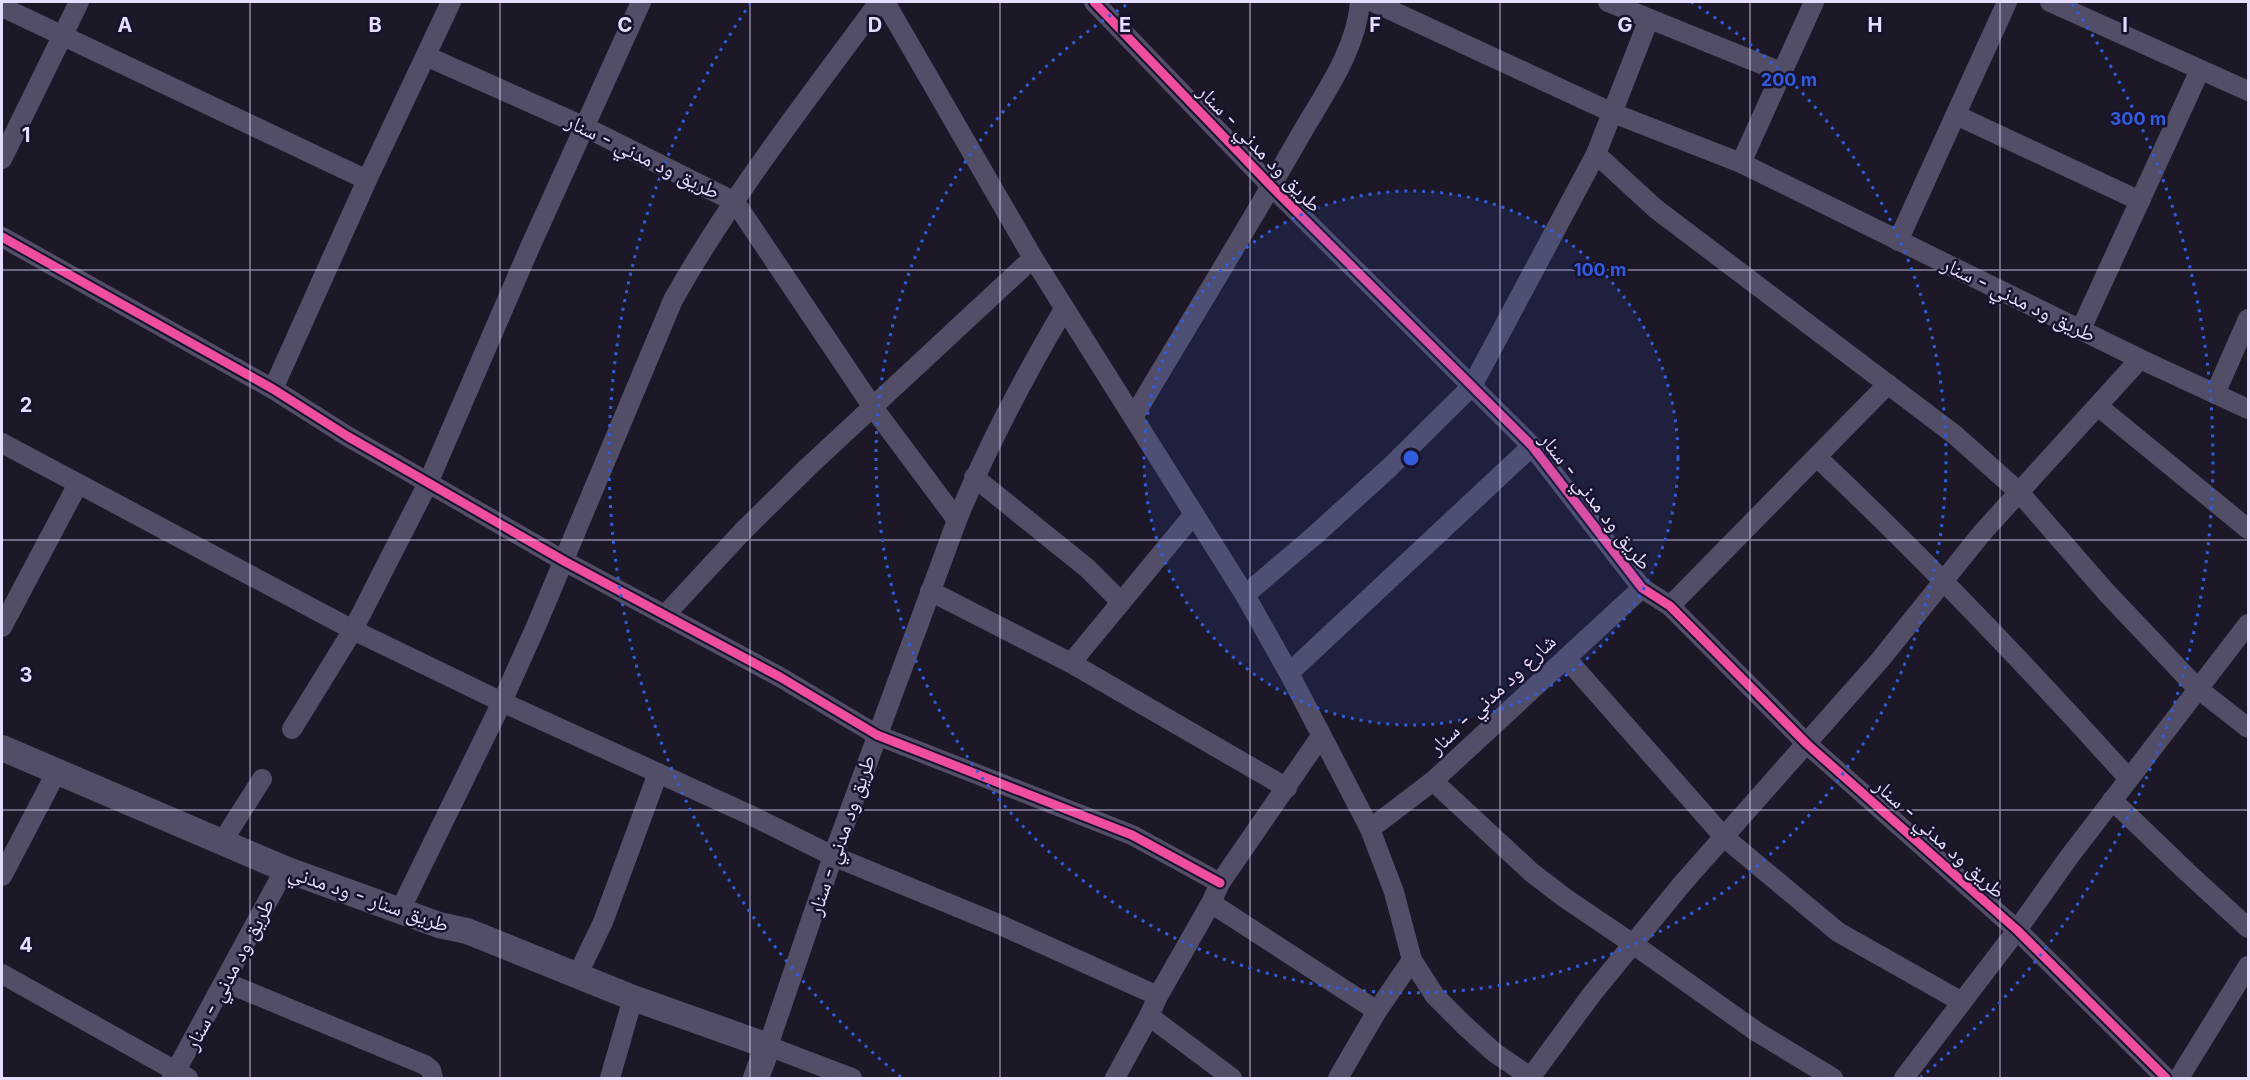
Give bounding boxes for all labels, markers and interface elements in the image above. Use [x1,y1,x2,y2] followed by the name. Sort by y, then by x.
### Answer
[118,13,133,37] text: A
[368,13,382,37] text: B
[618,13,632,37] text: C
[868,13,882,37] text: D
[1119,13,1131,37] text: E
[1369,13,1381,37] text: F
[1617,13,1633,37] text: G
[1868,13,1882,37] text: H
[2122,13,2128,37] text: I
[1761,69,1817,90] text: 200 m
[1189,78,1327,220] street label: طريق ود مدني - سنار
[559,108,724,208] street label: طريق ود مدني - سنار
[2110,108,2166,129] text: 300 m
[22,123,30,147] text: 1
[1935,251,2100,351] street label: طريق ود مدني - سنار
[1574,259,1626,280] text: 100 m
[20,393,32,417] text: 2
[1530,426,1658,578] street label: طريق ود مدني - سنار
[1401,448,1421,468] centre of rings
[1422,629,1564,763] street label: شارع ود مدني - سنار
[20,663,32,687] text: 3
[802,752,884,921] street label: طريق ود مدني - سنار
[1866,772,2011,907] street label: طريق ود مدني - سنار
[284,859,452,941] street label: طريق سنار - ود مدني
[178,894,283,1057] street label: طريق ود مدني - سنار
[19,933,33,957] text: 4

